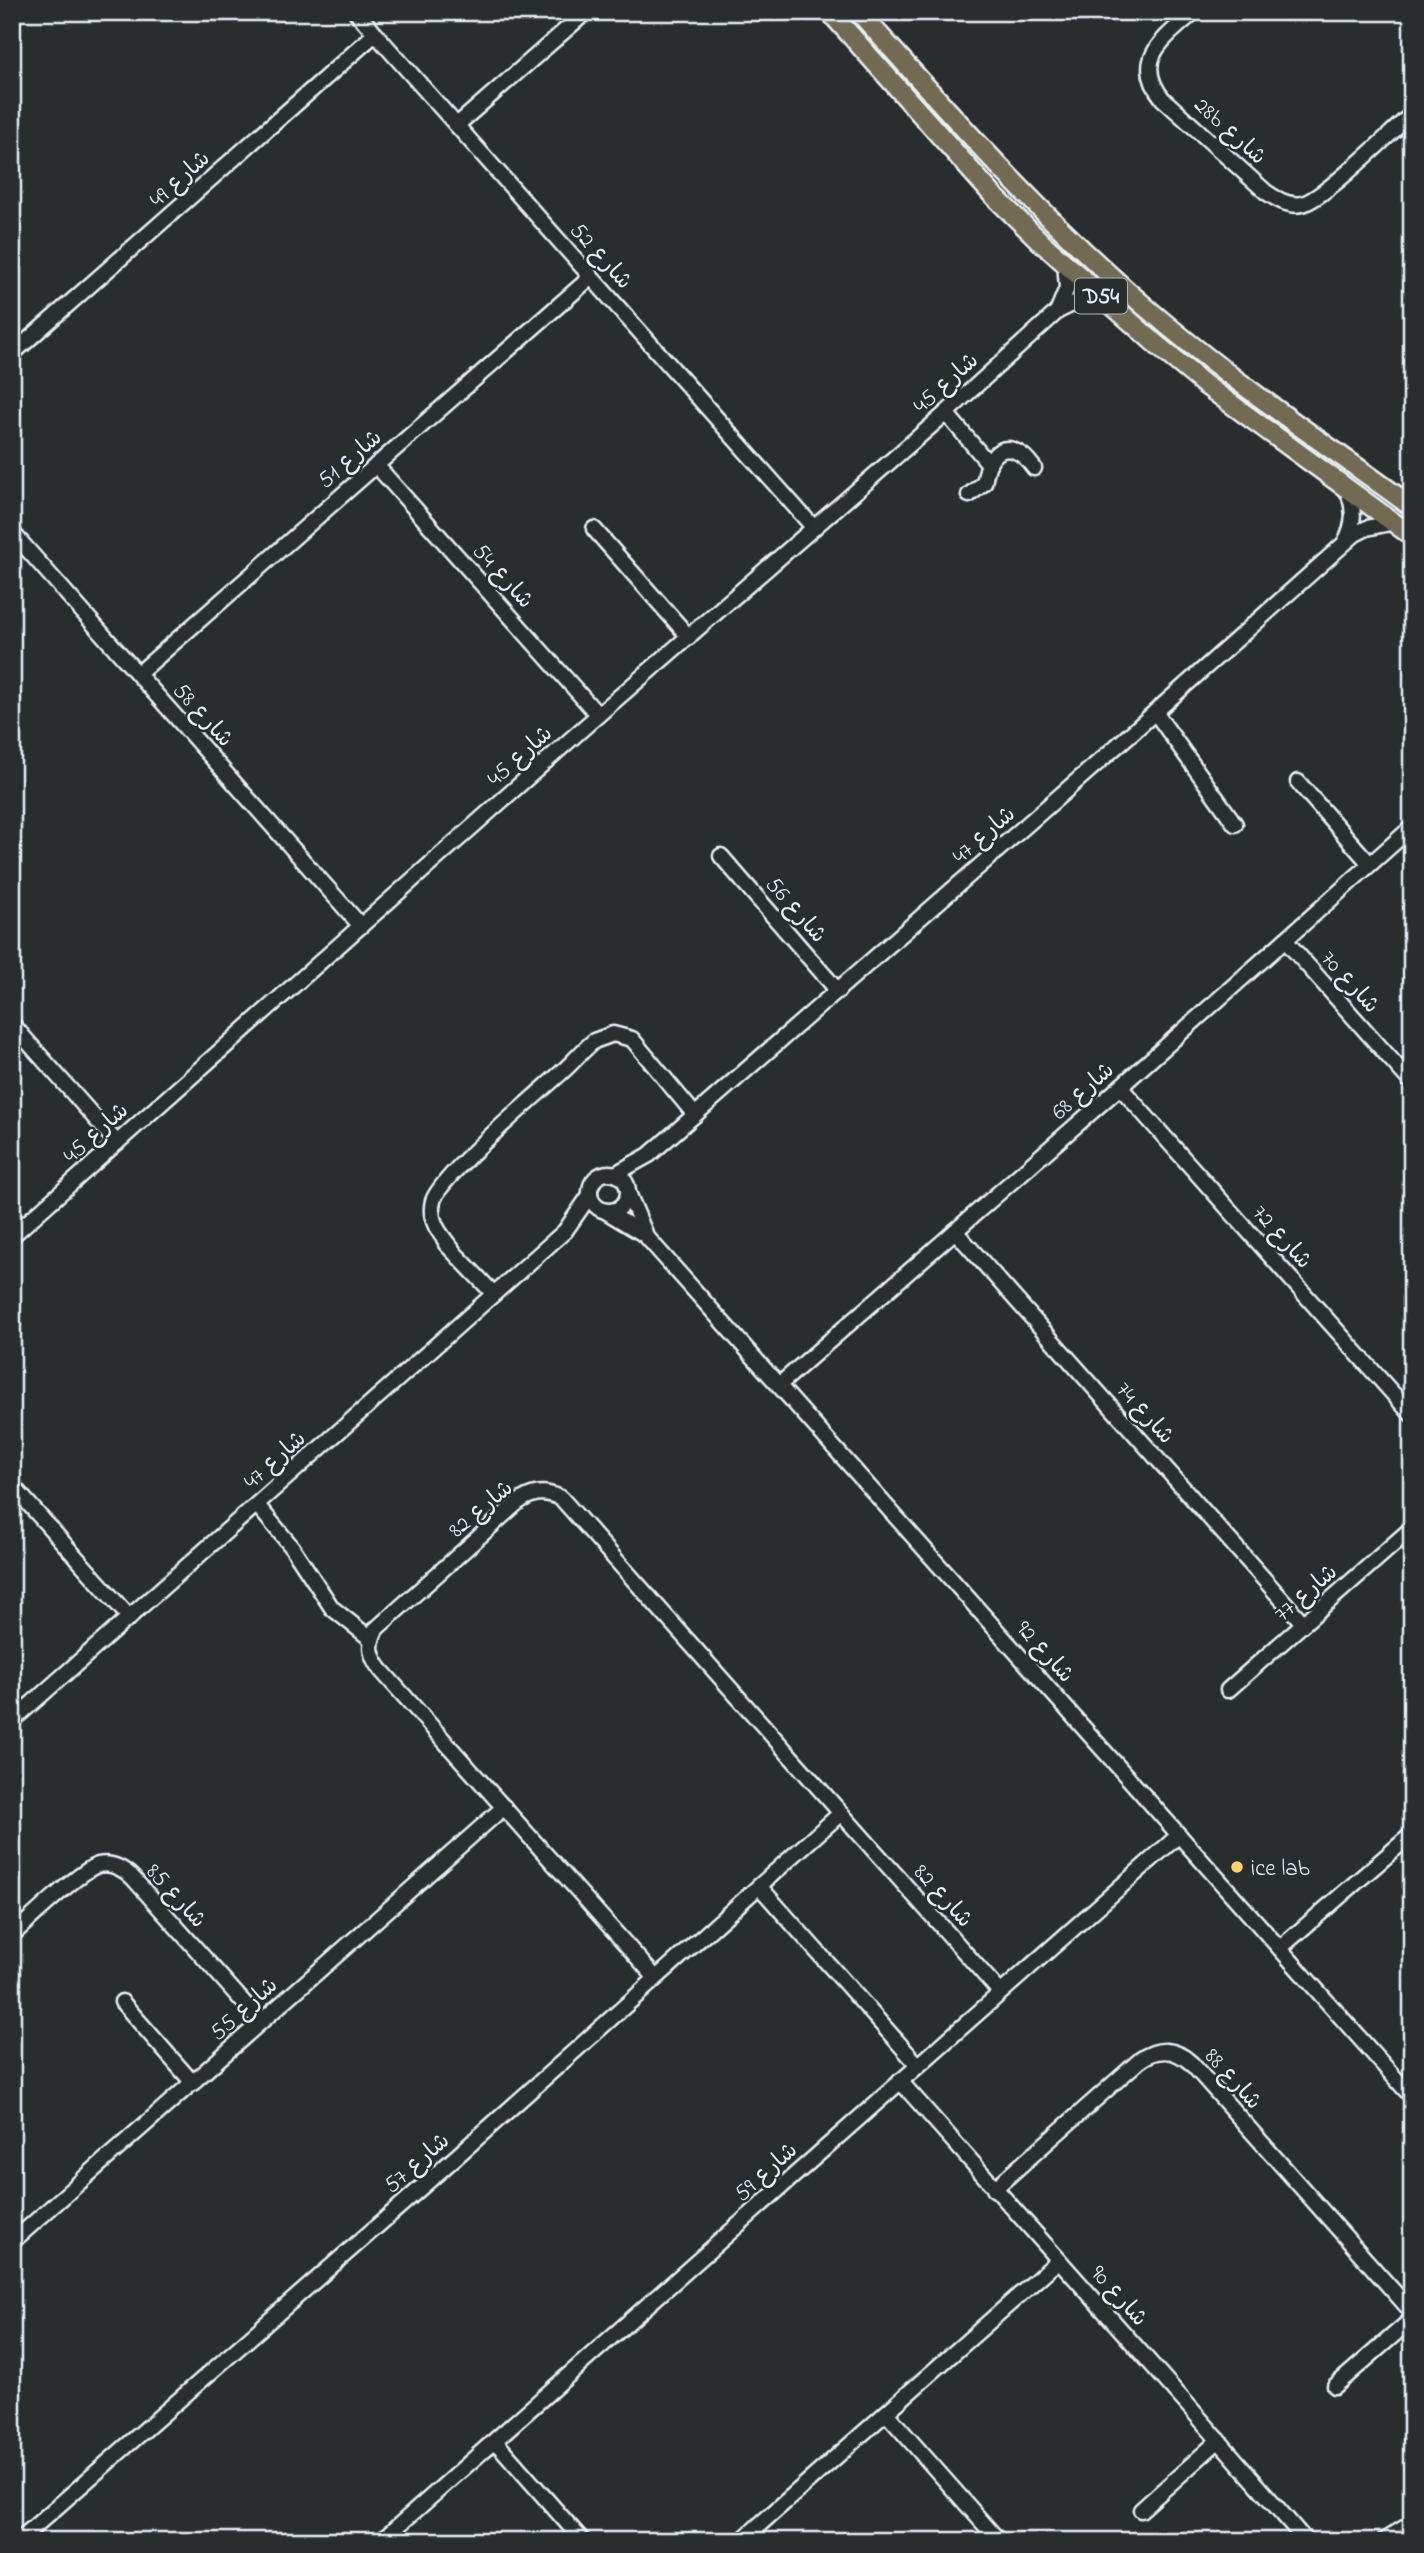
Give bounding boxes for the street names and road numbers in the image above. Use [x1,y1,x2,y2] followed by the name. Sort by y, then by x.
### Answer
[1186,90,1273,173] street label: 28b شارع
[143,144,218,216] street label: شارع 49
[561,216,639,297] street label: شارع 52
[1075,278,1127,314] road number: D54
[907,345,987,422] street label: شارع 45
[311,422,390,497] street label: شارع 51
[464,537,541,617] street label: شارع 54
[164,676,240,755] street label: شارع 58
[481,718,561,795] street label: شارع 45
[946,799,1024,873] street label: شارع 47
[757,870,833,951] street label: شارع 56
[1312,944,1386,1022] street label: شارع 70
[1045,1055,1122,1129] street label: شارع 68
[57,1095,137,1172] street label: شارع 45
[1243,1198,1319,1277] street label: شارع 72
[1107,1375,1181,1452] street label: شارع 74
[237,1424,314,1498] street label: شارع 47
[442,1473,521,1547] street label: شارع 82
[1268,1557,1346,1631] street label: شارع 77
[1007,1614,1081,1691] street label: شارع 92
[137,1857,213,1936] street label: شارع 85
[905,1858,980,1936] street label: شارع 82
[203,1970,286,2050] street label: شارع 55
[1196,2042,1269,2118] street label: شارع 88
[377,2126,458,2202] street label: شارع 57
[728,2135,806,2210] street label: شارع 59
[1082,2259,1155,2335] street label: شارع 90

